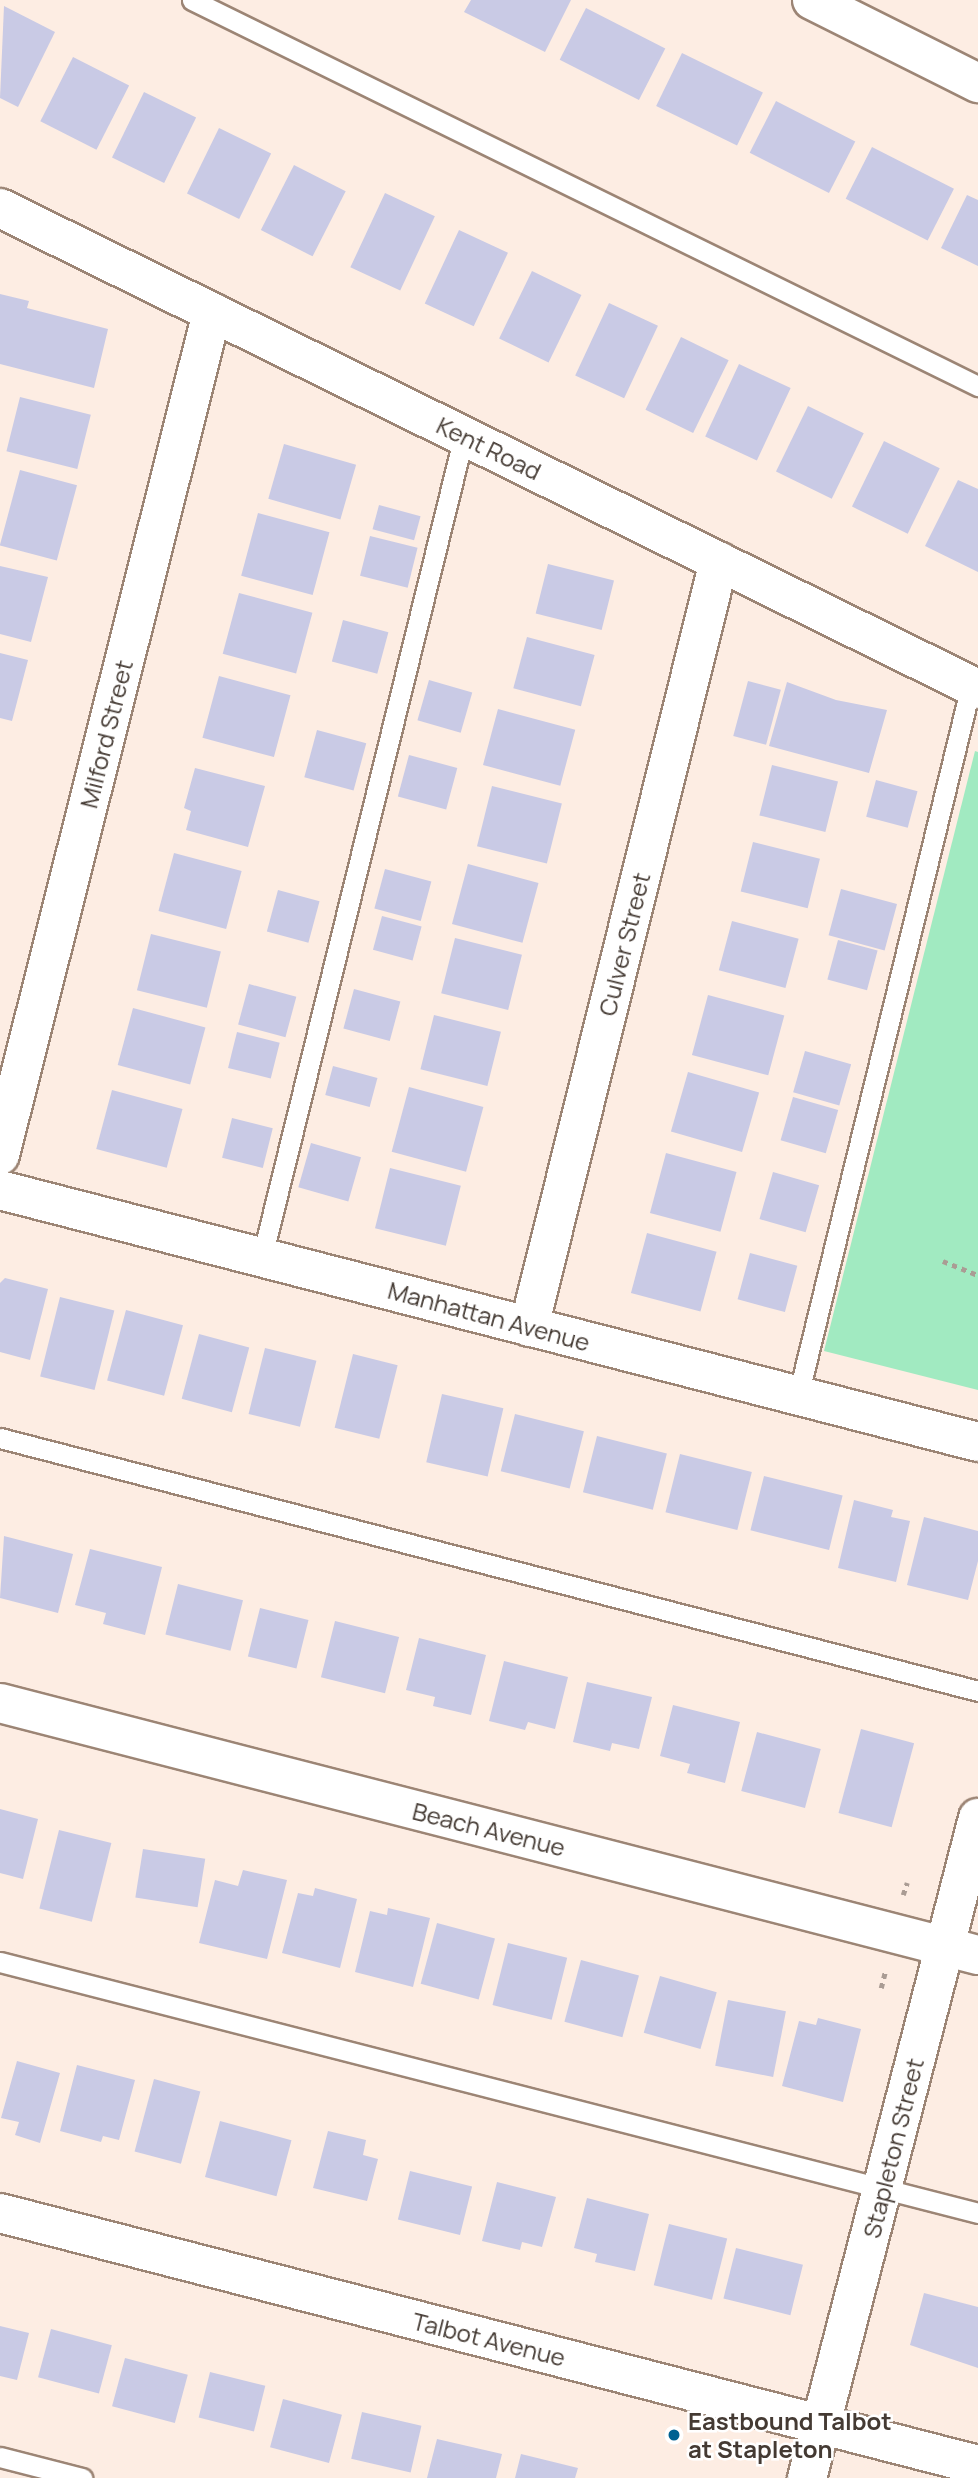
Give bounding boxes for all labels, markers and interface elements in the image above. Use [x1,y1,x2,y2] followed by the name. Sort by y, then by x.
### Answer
[432,410,546,486] street label: Kent Road
[74,657,138,811] street label: Milford Street
[592,869,656,1019] street label: Culver Street
[385,1275,593,1357] street label: Manhattan Avenue
[410,1796,568,1862] street label: Beach Avenue
[857,2055,929,2241] street label: Stapleton Street
[410,2306,568,2372] street label: Talbot Avenue
[688,2407,892,2463] place label: Eastbound Talbot at Stapleton
[666,2427,682,2443] marker: Eastbound Talbot at Stapleton

